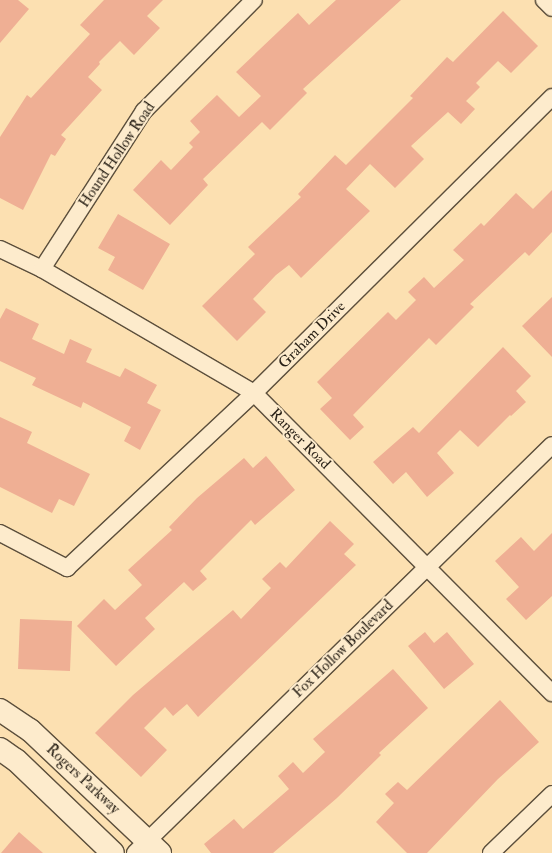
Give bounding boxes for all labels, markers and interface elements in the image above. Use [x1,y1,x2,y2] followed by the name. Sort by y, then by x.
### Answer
[75,99,159,211] street label: Hound Hollow Road
[275,298,349,372] street label: Graham Drive
[266,405,334,473] street label: Ranger Road
[289,596,397,702] street label: Fox Hollow Boulevard
[42,740,124,818] street label: Rogers Parkway

